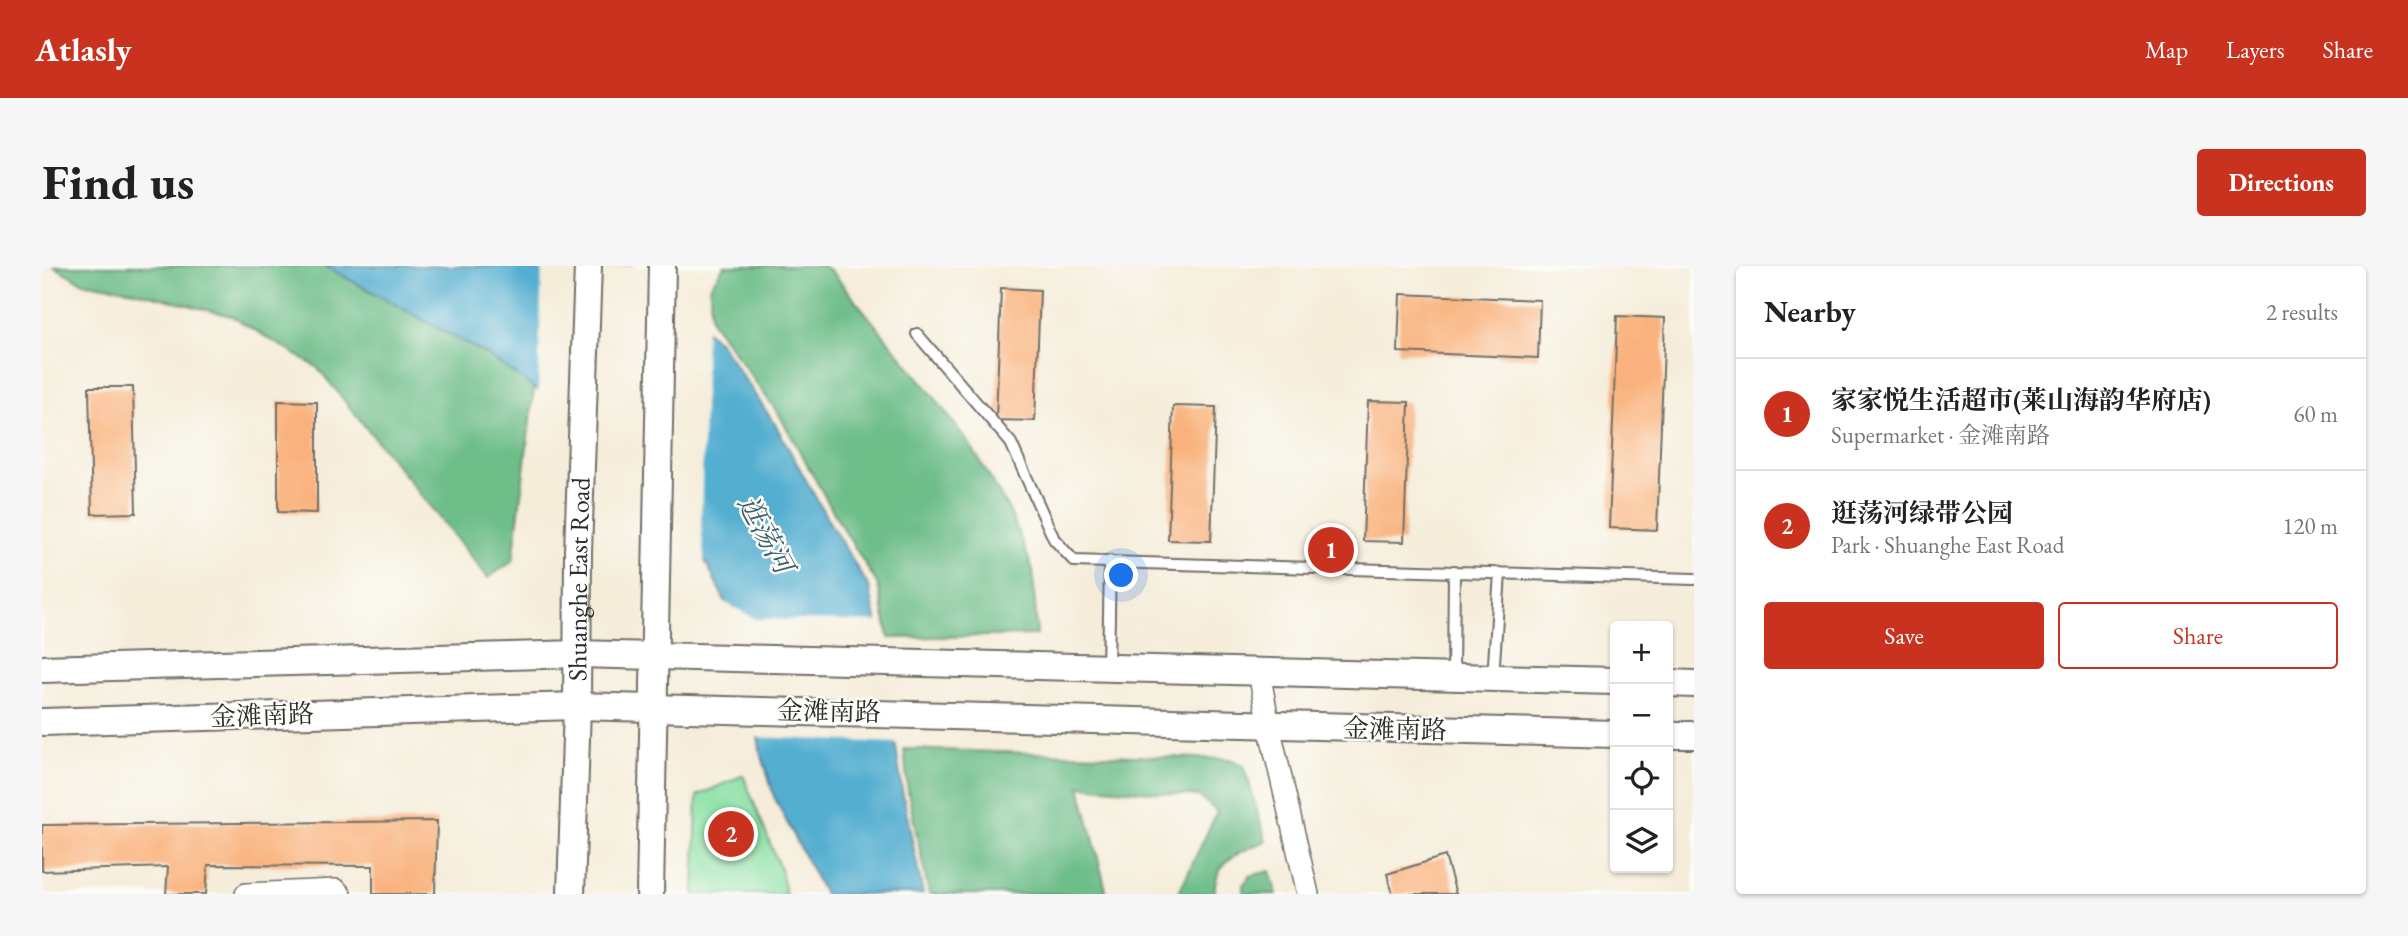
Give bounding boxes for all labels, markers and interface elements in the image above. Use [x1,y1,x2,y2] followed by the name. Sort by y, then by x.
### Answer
[35,28,132,71] text: Atlasly
[2145,34,2188,65] text: Map
[2226,34,2285,65] text: Layers
[2323,34,2373,65] text: Share
[2197,149,2366,216] button: Directions
[42,150,194,214] text: Find us
[1764,292,1856,331] text: Nearby
[2266,297,2338,327] text: 2 results
[1831,383,2211,417] text: 家家悦生活超市(莱山海韵华府店)
[1781,399,1793,429] text: 1
[2293,399,2338,429] text: 60 m
[1831,420,2050,450] text: Supermarket · 金滩南路
[560,476,598,681] street label: Shuanghe East Road
[730,489,805,584] water label: 逛荡河
[1831,496,2013,530] text: 逛荡河绿带公园
[1781,511,1793,541] text: 2
[2282,511,2338,541] text: 120 m
[1308,524,1354,576] pin: 1
[1831,530,2064,560] text: Park · Shuanghe East Road
[1104,558,1138,592] your location
[1764,602,2044,669] button: Save
[2058,602,2338,669] button: Share
[1610,621,1673,873] map controls
[1610,621,1673,684] button: +
[1610,684,1673,747] button: −
[777,693,881,729] street label: 金滩南路
[209,696,315,734] street label: 金滩南路
[1343,711,1447,747] street label: 金滩南路
[1610,747,1673,810] button: locate
[708,808,754,860] pin: 2
[1610,810,1673,873] button: layers

